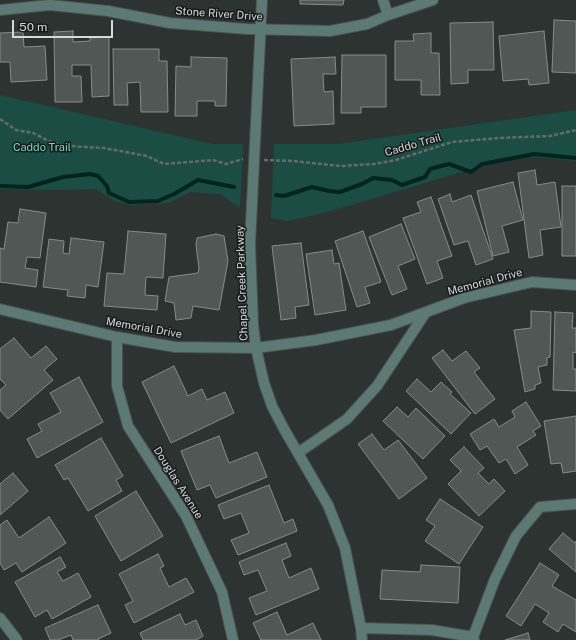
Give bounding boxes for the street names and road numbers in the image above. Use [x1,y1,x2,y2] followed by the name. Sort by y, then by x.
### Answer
[175,4,263,24] street label: Stone River Drive
[383,131,443,159] street label: Caddo Trail
[233,225,251,341] street label: Chapel Creek Parkway
[446,266,524,298] street label: Memorial Drive
[105,315,183,341] street label: Memorial Drive
[151,445,205,521] street label: Douglas Avenue

